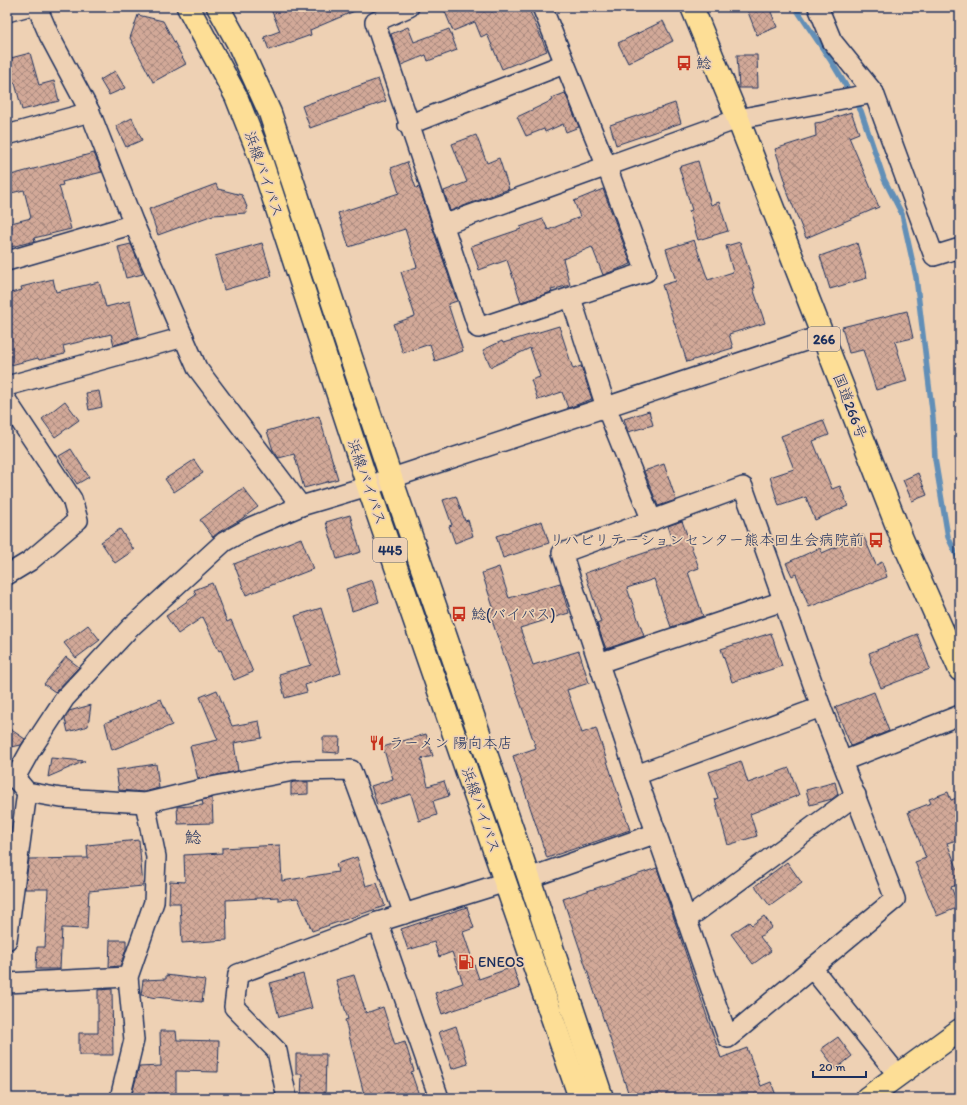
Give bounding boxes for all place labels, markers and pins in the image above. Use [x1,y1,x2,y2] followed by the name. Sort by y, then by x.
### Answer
[675,54,693,72] bus stop icon: 鯰
[696,54,711,72] place label: 鯰
[550,531,864,549] place label: リハビリテーションセンター熊本回生会病院前
[867,531,885,549] bus stop icon: リハビリテーションセンター熊本回生会病院前
[450,605,468,623] bus stop icon: 鯰(バイパス)
[471,605,555,623] place label: 鯰(バイパス)
[368,734,386,752] restaurant icon: ラーメン 陽向本店
[389,734,512,752] place label: ラーメン 陽向本店
[457,953,475,971] fuel station icon: ENEOS
[478,953,524,971] place label: ENEOS

